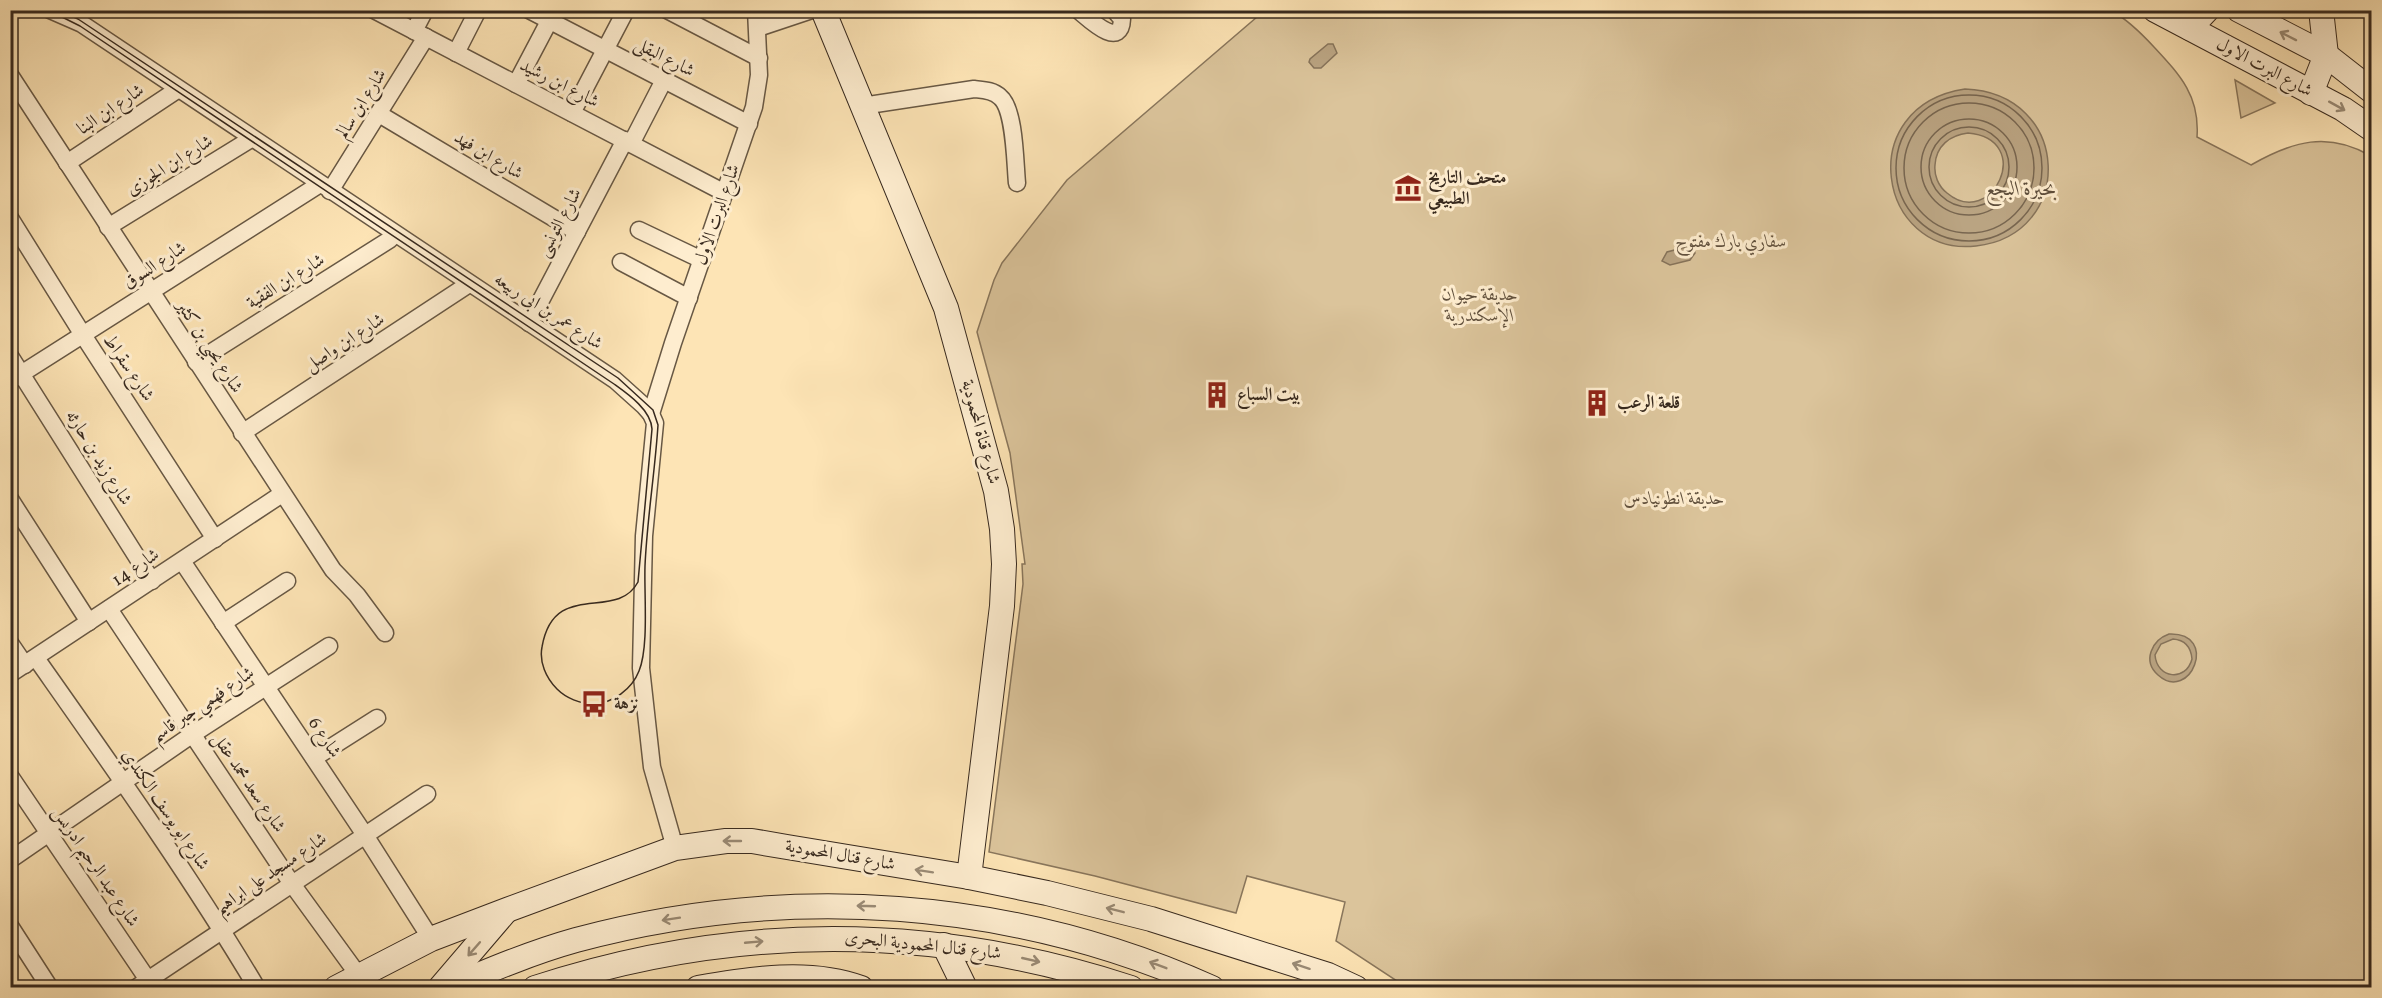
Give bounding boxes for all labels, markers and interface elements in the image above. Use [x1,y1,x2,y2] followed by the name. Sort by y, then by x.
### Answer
[2279,29,2297,41] one-way arrow
[629,32,699,85] street label: شارع البقلى
[2211,32,2316,105] street label: شارع البرت الاول
[515,53,603,116] street label: شارع ابن رشيد
[331,64,395,145] street label: شارع ابن سالم
[73,78,150,142] street label: شارع ابن البنا
[2328,101,2345,113] one-way arrow
[448,126,527,187] street label: شارع ابن فهد
[122,129,219,203] street label: شارع ابن الجوزى
[689,161,748,269] street label: شارع البرت الاول
[1428,166,1506,215] place label: متحف التاريخ الطبيعي
[1393,173,1423,203] museum icon: متحف التاريخ الطبيعي
[1985,176,2057,206] water label: بحيرة البجع
[531,184,589,262] street label: شارع التونسى
[1675,230,1787,257] park label: سفاري بارك مفتوح
[119,236,192,297] street label: شارع السوق
[242,248,330,317] street label: شارع ابن الفقية
[488,268,607,357] street label: شارع عمر بن ابى ربيعه
[1442,283,1518,329] park label: حديقة حيوان الإسكندرية
[166,294,248,400] street label: شارع يحيي بن كثير
[300,308,391,379] street label: شارع ابن واصل
[95,329,160,407] street label: شارع سقراط
[953,377,1006,487] street label: شارع قناة المحمودية
[1202,380,1232,410] building icon: بيت السباع
[1237,383,1301,409] place label: بيت السباع
[1582,388,1612,418] building icon: قلعة الرعب
[1617,391,1680,416] place label: قلعة الرعب
[58,405,137,511] street label: شارع زيد بن حارثه
[1623,487,1725,512] park label: حديقة انطونيادس
[107,543,165,594] street label: شارع 14
[146,661,262,752] street label: شارع فهمي جبر قاسم
[579,689,609,719] bus stop icon: نزهة
[614,692,639,717] place label: نزهة
[301,713,347,764] street label: شارع 6
[204,728,291,839] street label: شارع سعد محمد عقل
[114,745,215,876] street label: شارع ابو يوسف الكندي
[42,802,145,934] street label: شارع عبد الرحيم ادريس
[210,827,334,924] street label: شارع مسجد على ابراهيم
[783,834,897,879] street label: شارع قنال المحمودية
[722,835,742,847] one-way arrow
[915,865,934,876] one-way arrow
[856,901,876,912] one-way arrow
[1106,903,1125,915] one-way arrow
[662,914,682,925] one-way arrow
[843,925,1003,968] street label: شارع قنال المحمودية البحرى
[743,936,763,947] one-way arrow
[467,941,481,956] one-way arrow
[1021,954,1040,966] one-way arrow
[1150,959,1168,970] one-way arrow
[1292,960,1311,971] one-way arrow

